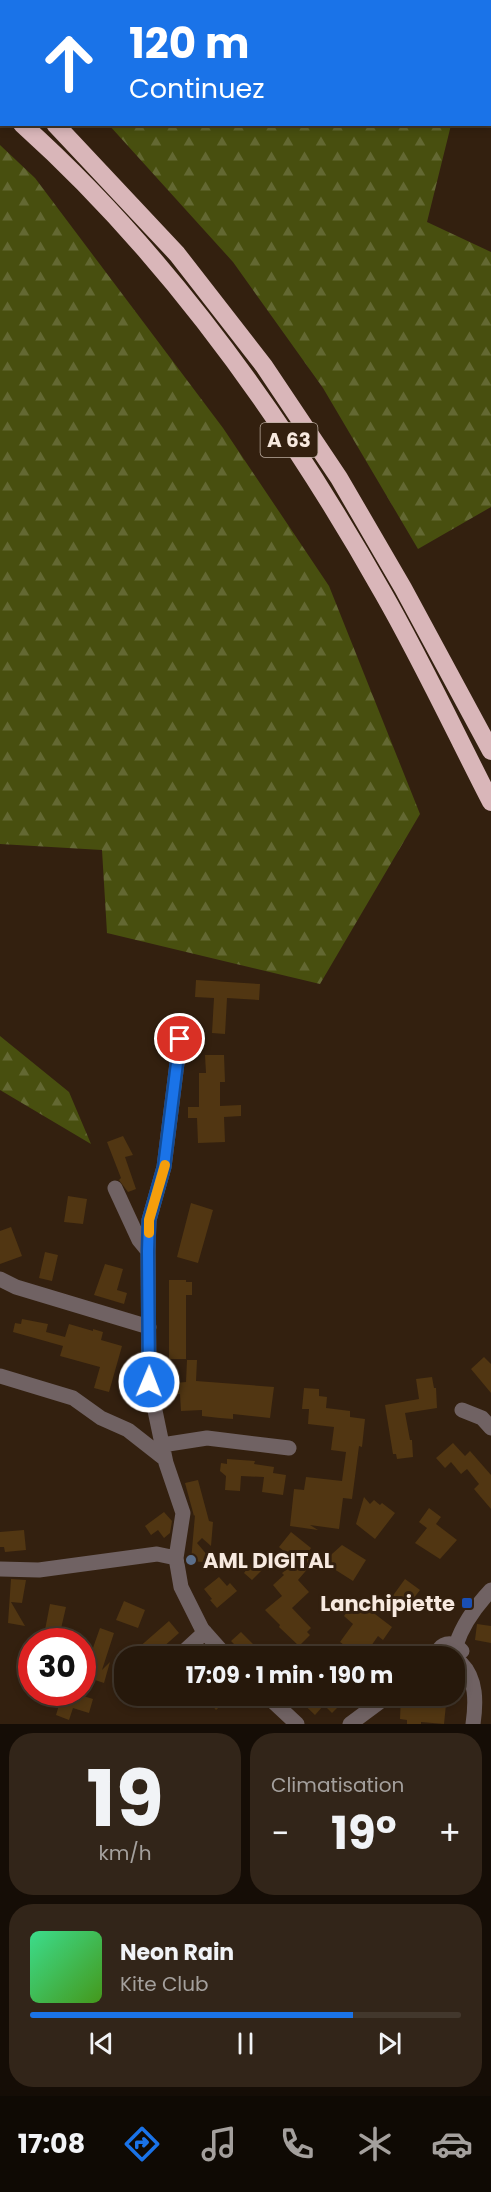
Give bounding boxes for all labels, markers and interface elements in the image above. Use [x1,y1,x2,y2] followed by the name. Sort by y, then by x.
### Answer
[129,14,250,73] text: 120 m
[30,24,108,102] icon: ahead
[129,70,264,107] text: Continuez
[260,423,318,457] road number: A 63
[154,1013,205,1064] pin
[163,1022,196,1055] icon: arrive
[117,1350,181,1414] position arrow
[203,1546,334,1575] place label: AML DIGITAL
[184,1553,198,1567] marker: AML DIGITAL
[320,1589,455,1618] place label: Lanchipiette
[460,1596,474,1610] marker: Lanchipiette
[18,1628,96,1706] speed limit sign: 30
[186,1660,393,1691] text: 17:09 · 1 min · 190 m
[86,1744,164,1853] text: 19
[271,1771,404,1799] text: Climatisation
[331,1802,397,1865] text: 19°
[271,1810,289,1857] text: −
[438,1810,461,1857] text: +
[98,1839,152,1867] text: km/h
[120,1937,234,1968] text: Neon Rain
[120,1970,209,1998] text: Kite Club
[85,2027,118,2060] icon: previous
[229,2027,262,2060] icon: pause
[373,2027,406,2060] icon: next
[121,2123,163,2165] icon: directions
[198,2123,240,2165] icon: music
[276,2123,318,2165] icon: phone
[354,2123,396,2165] icon: climate
[431,2123,473,2165] icon: car
[18,2125,85,2162] text: 17:08

